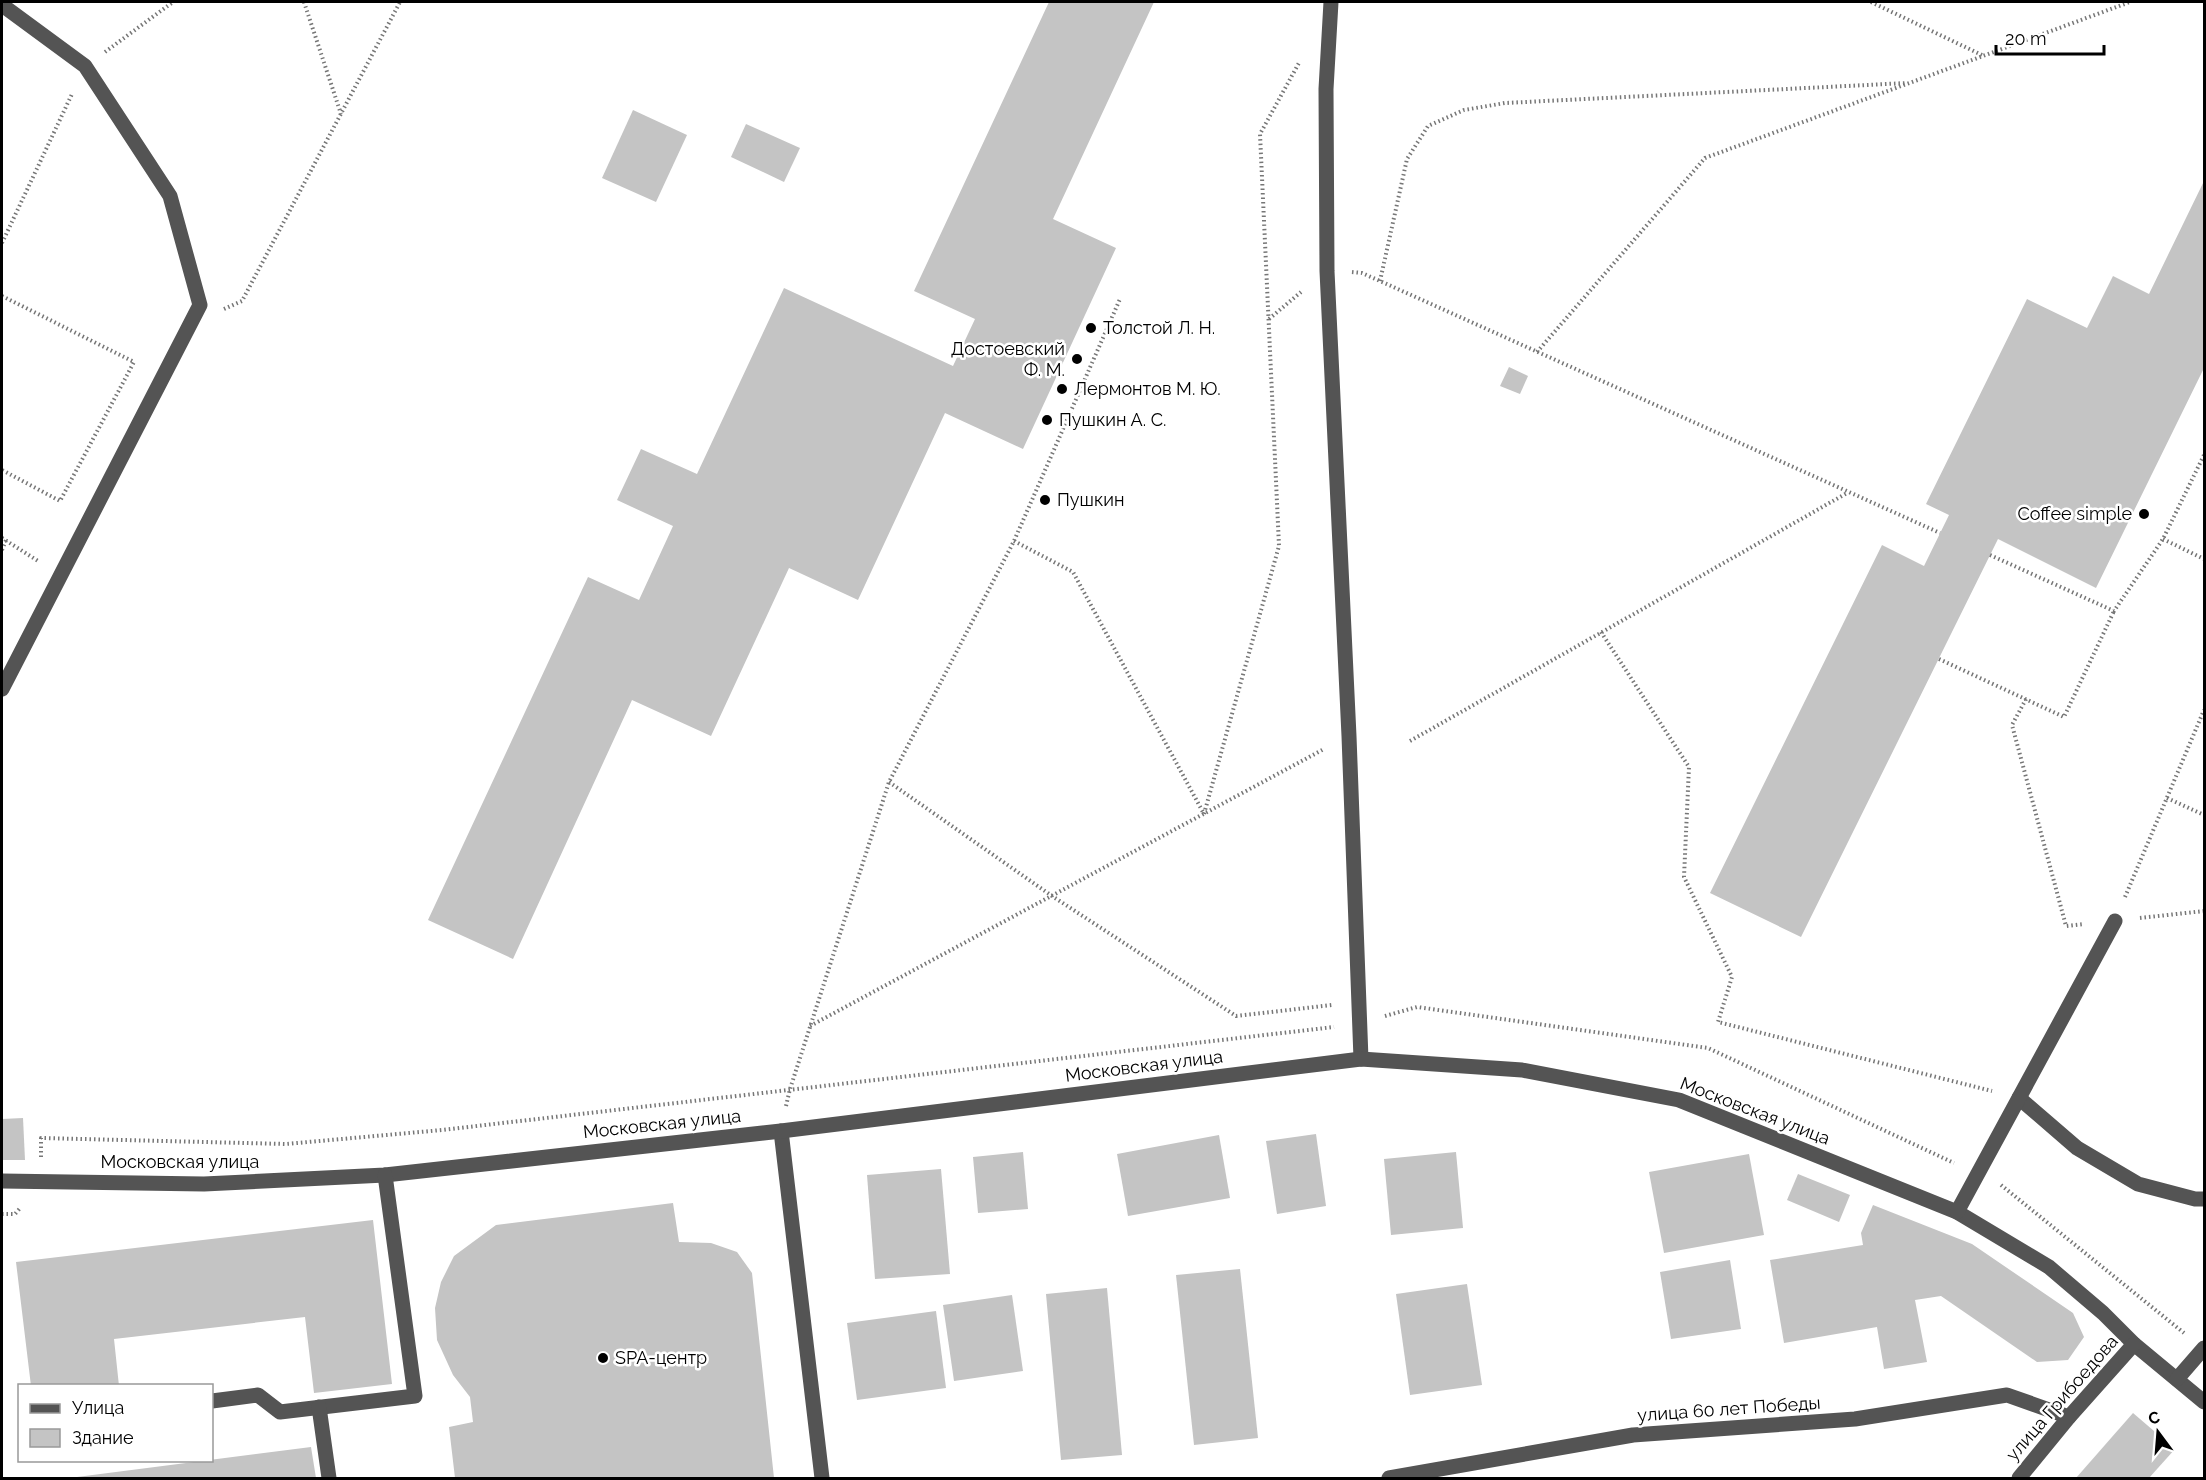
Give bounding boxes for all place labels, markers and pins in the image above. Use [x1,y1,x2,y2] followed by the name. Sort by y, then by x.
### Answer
[1103,317,1215,338] place label: Толстой Л. Н.
[1084,321,1098,335] marker: Толстой Л. Н.
[951,338,1065,380] place label: Достоевский Ф. М.
[1070,352,1084,366] marker: Достоевский Ф. М.
[1074,378,1221,399] place label: Лермонтов М. Ю.
[1055,382,1069,396] marker: Лермонтов М. Ю.
[1059,409,1166,430] place label: Пушкин А. С.
[1040,413,1054,427] marker: Пушкин А. С.
[1057,489,1125,510] place label: Пушкин
[1038,493,1052,507] marker: Пушкин
[2017,503,2132,524] place label: Coffee simple
[2137,507,2151,521] marker: Coffee simple
[615,1347,707,1368] place label: SPA-центр
[596,1351,610,1365] marker: SPA-центр

